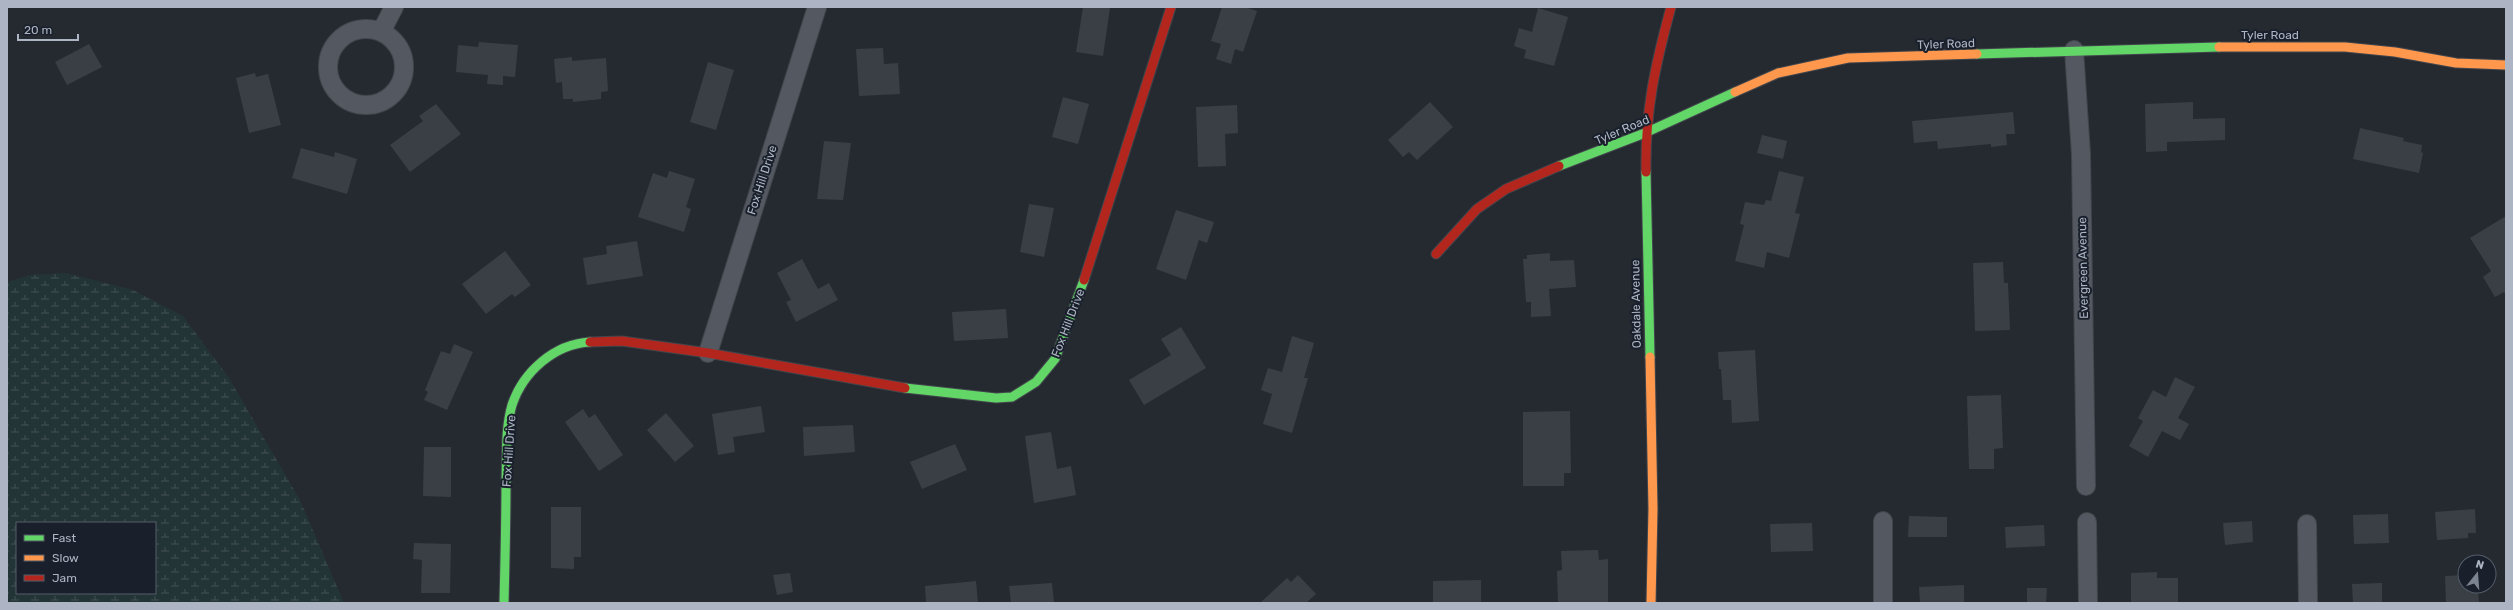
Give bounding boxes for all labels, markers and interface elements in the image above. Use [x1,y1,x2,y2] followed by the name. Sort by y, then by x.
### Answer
[18,16,78,42] scale bar
[24,23,52,37] text: 20 m
[2241,28,2299,42] street label: Tyler Road
[1917,36,1975,52] street label: Tyler Road
[1593,112,1651,148] street label: Tyler Road
[744,143,780,216] street label: Fox Hill Drive
[2075,217,2091,319] street label: Evergreen Avenue
[1628,259,1644,348] street label: Oakdale Avenue
[1049,287,1088,359] street label: Fox Hill Drive
[500,414,519,487] street label: Fox Hill Drive
[16,522,156,594] legend
[52,531,76,545] text: Fast
[52,551,79,565] text: Slow
[2457,554,2497,594] north arrow
[2474,558,2486,572] text: N
[52,571,77,585] text: Jam

